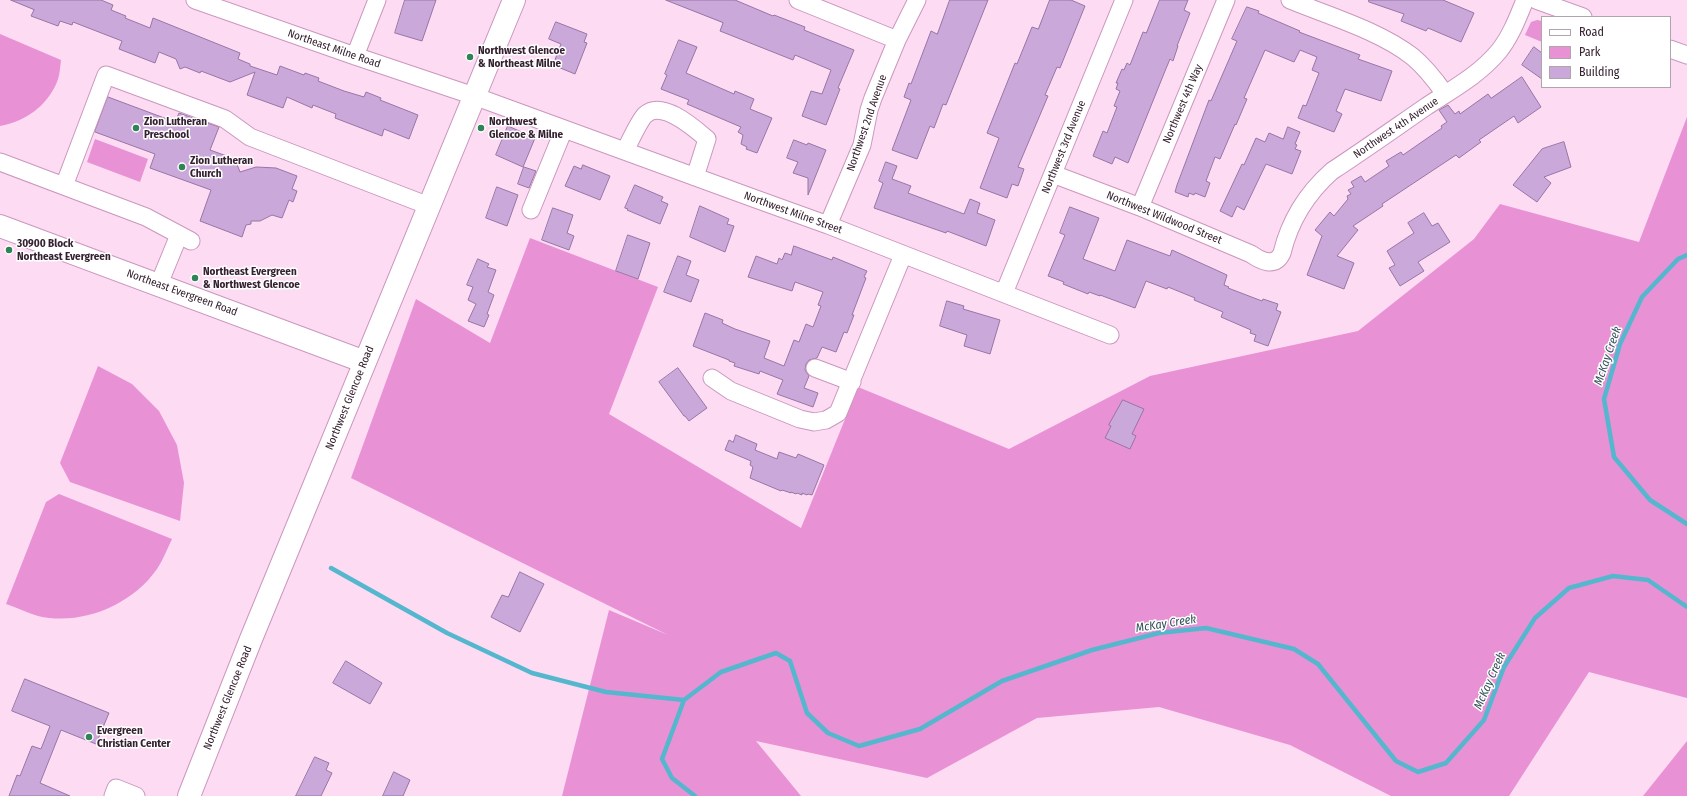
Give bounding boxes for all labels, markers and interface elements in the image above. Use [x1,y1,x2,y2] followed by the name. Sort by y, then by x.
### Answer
[1541,16,1671,88] legend
[1579,25,1604,39] text: Road
[286,27,382,71] street label: Northeast Milne Road
[478,44,565,70] place label: Northwest Glencoe & Northeast Milne
[1579,45,1600,59] text: Park
[465,52,475,62] marker: Northwest Glencoe & Northeast Milne
[1160,63,1206,145] street label: Northwest 4th Way
[1579,65,1619,79] text: Building
[844,73,890,173] street label: Northwest 2nd Avenue
[1351,95,1441,161] street label: Northwest 4th Avenue
[1039,99,1089,195] street label: Northwest 3rd Avenue
[144,115,207,141] place label: Zion Lutheran Preschool
[489,115,563,141] place label: Northwest Glencoe & Milne
[131,123,141,133] marker: Zion Lutheran Preschool
[476,123,486,133] marker: Northwest Glencoe & Milne
[190,154,253,180] place label: Zion Lutheran Church
[177,162,187,172] marker: Zion Lutheran Church
[742,189,844,237] street label: Northwest Milne Street
[1104,189,1224,247] street label: Northwest Wildwood Street
[17,237,111,263] place label: 30900 Block Northeast Evergreen
[4,245,14,255] marker: 30900 Block Northeast Evergreen
[203,265,300,291] place label: Northeast Evergreen & Northwest Glencoe
[125,267,239,319] street label: Northeast Evergreen Road
[190,273,200,283] marker: Northeast Evergreen & Northwest Glencoe
[1591,325,1625,387] water label: McKay Creek
[323,344,377,452] street label: Northwest Glencoe Road
[1135,612,1197,636] water label: McKay Creek
[201,644,255,752] street label: Northwest Glencoe Road
[1471,650,1509,712] water label: McKay Creek
[97,724,171,750] place label: Evergreen Christian Center
[84,732,94,742] marker: Evergreen Christian Center

